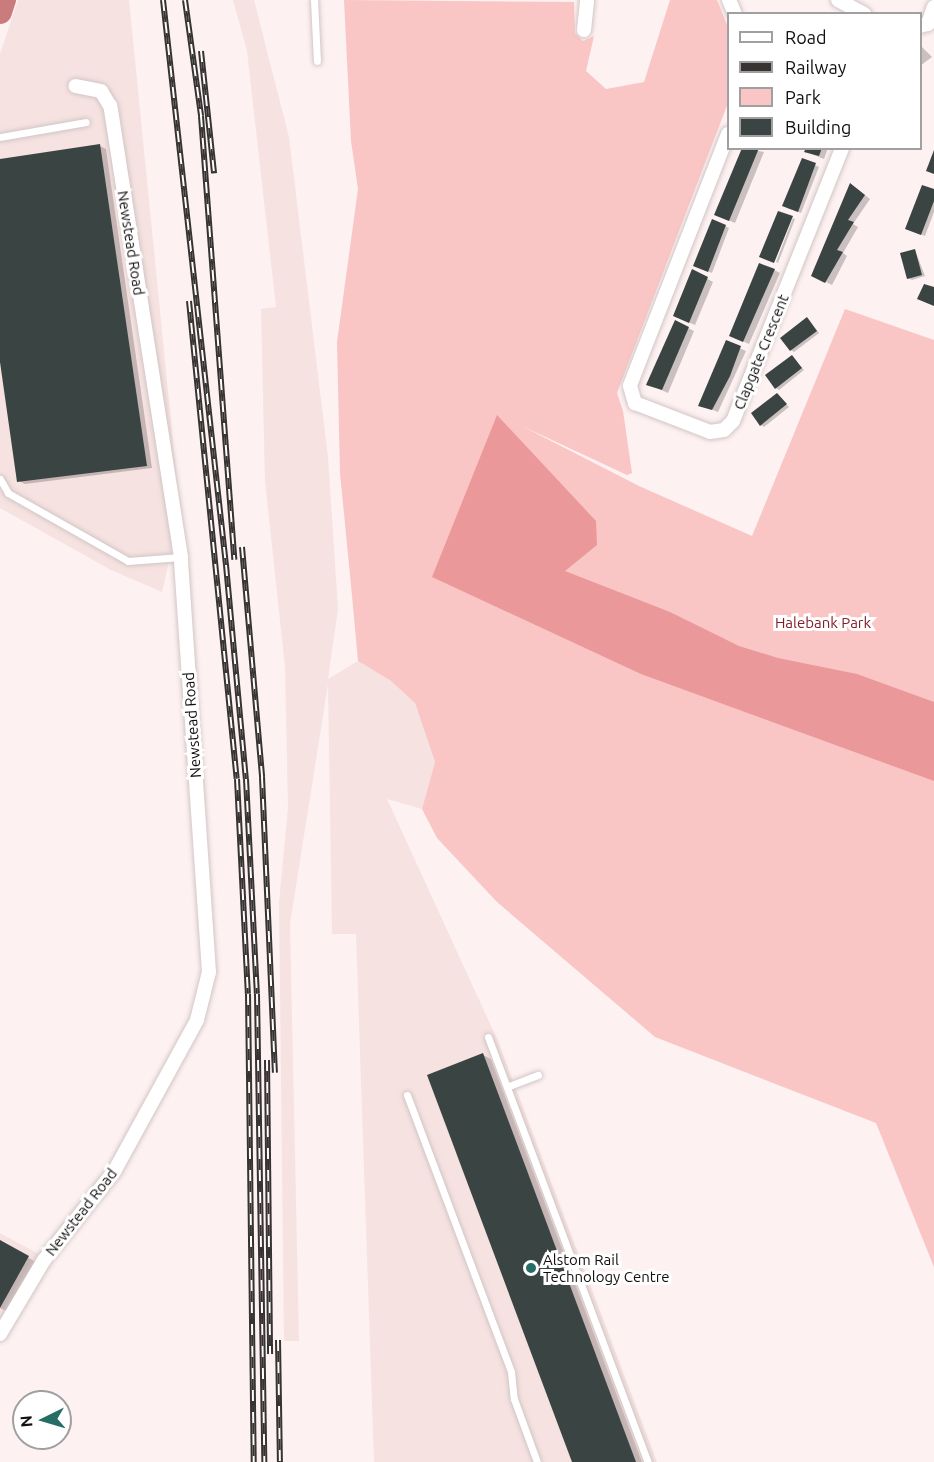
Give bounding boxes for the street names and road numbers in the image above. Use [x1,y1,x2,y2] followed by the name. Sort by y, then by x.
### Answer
[114,189,148,297] street label: Newstead Road
[730,292,792,412] street label: Clapgate Crescent
[179,672,205,778] street label: Newstead Road
[41,1165,121,1259] street label: Newstead Road

